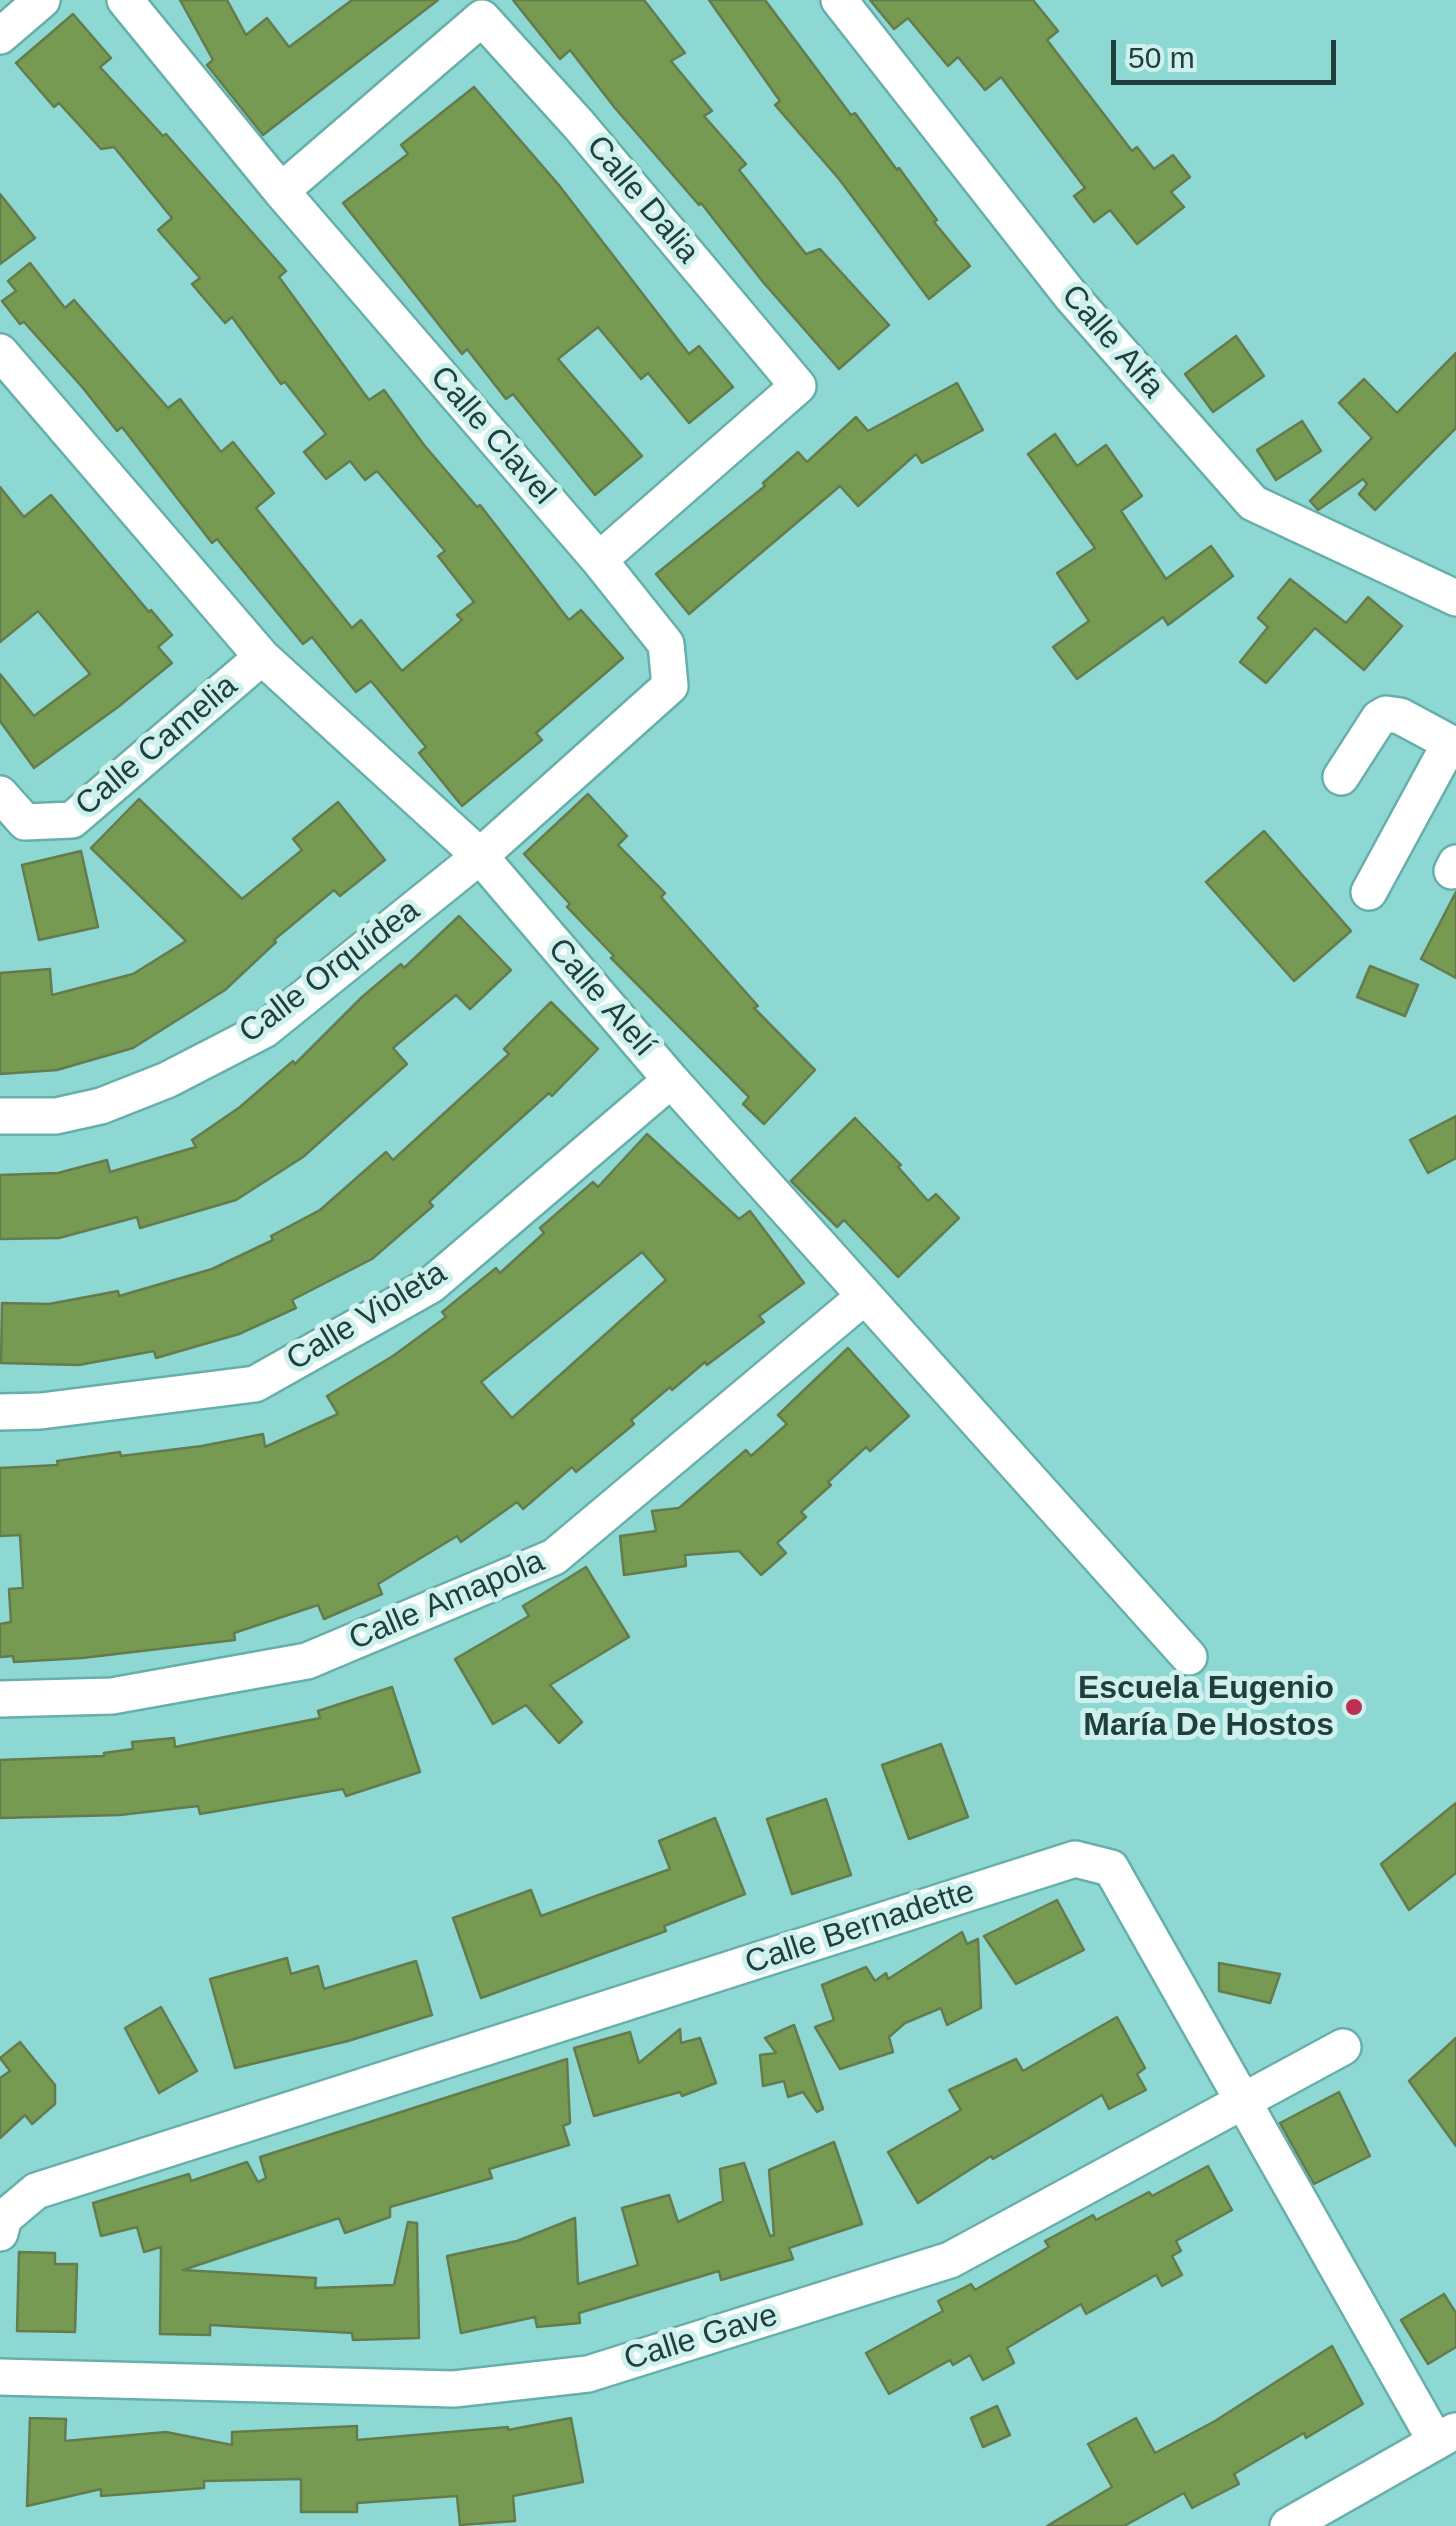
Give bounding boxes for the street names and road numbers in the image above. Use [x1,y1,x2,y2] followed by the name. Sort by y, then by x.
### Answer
[578,128,706,272] street label: Calle Dalia
[1053,278,1171,406] street label: Calle Alfa
[422,359,562,513] street label: Calle Clavel
[68,667,246,825] street label: Calle Camelia
[232,892,428,1052] street label: Calle Orquídea
[539,931,663,1065] street label: Calle Alelí
[280,1254,454,1380] street label: Calle Violeta
[344,1543,550,1659] street label: Calle Amapola
[741,1873,979,1983] street label: Calle Bernadette
[620,2296,782,2380] street label: Calle Gave

